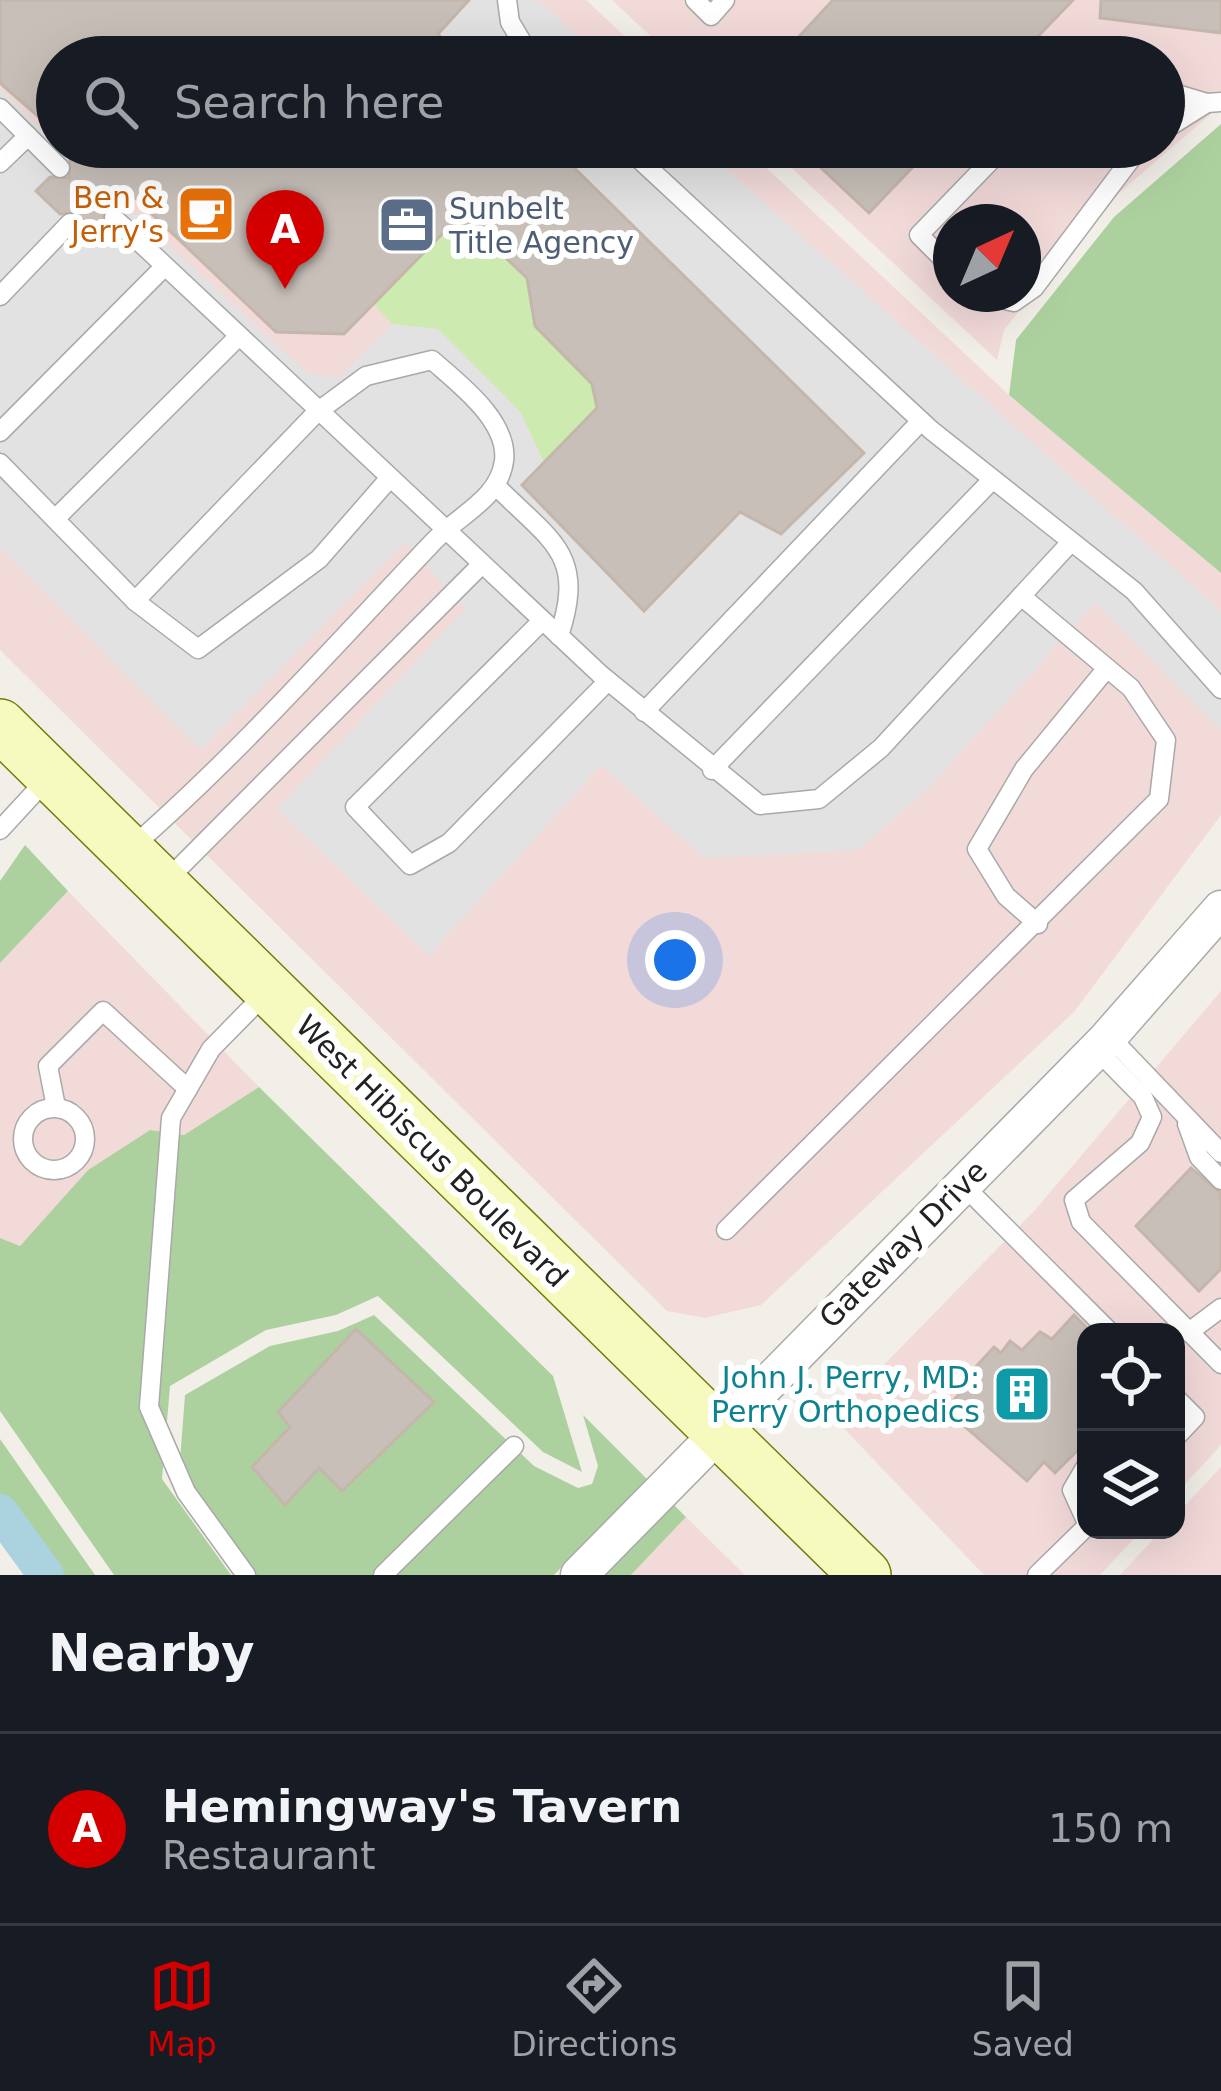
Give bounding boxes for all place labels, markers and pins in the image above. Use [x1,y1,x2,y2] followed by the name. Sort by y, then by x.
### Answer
[69,180,164,249] place label: Ben & Jerry's
[175,183,237,245] cafe icon: Ben & Jerry's
[246,190,324,289] pin: A
[448,191,634,260] place label: Sunbelt Title Agency
[376,194,438,256] office icon: Sunbelt Title Agency
[711,1360,980,1429] place label: John J. Perry, MD: Perry Orthopedics
[991,1363,1053,1425] building icon: John J. Perry, MD: Perry Orthopedics

